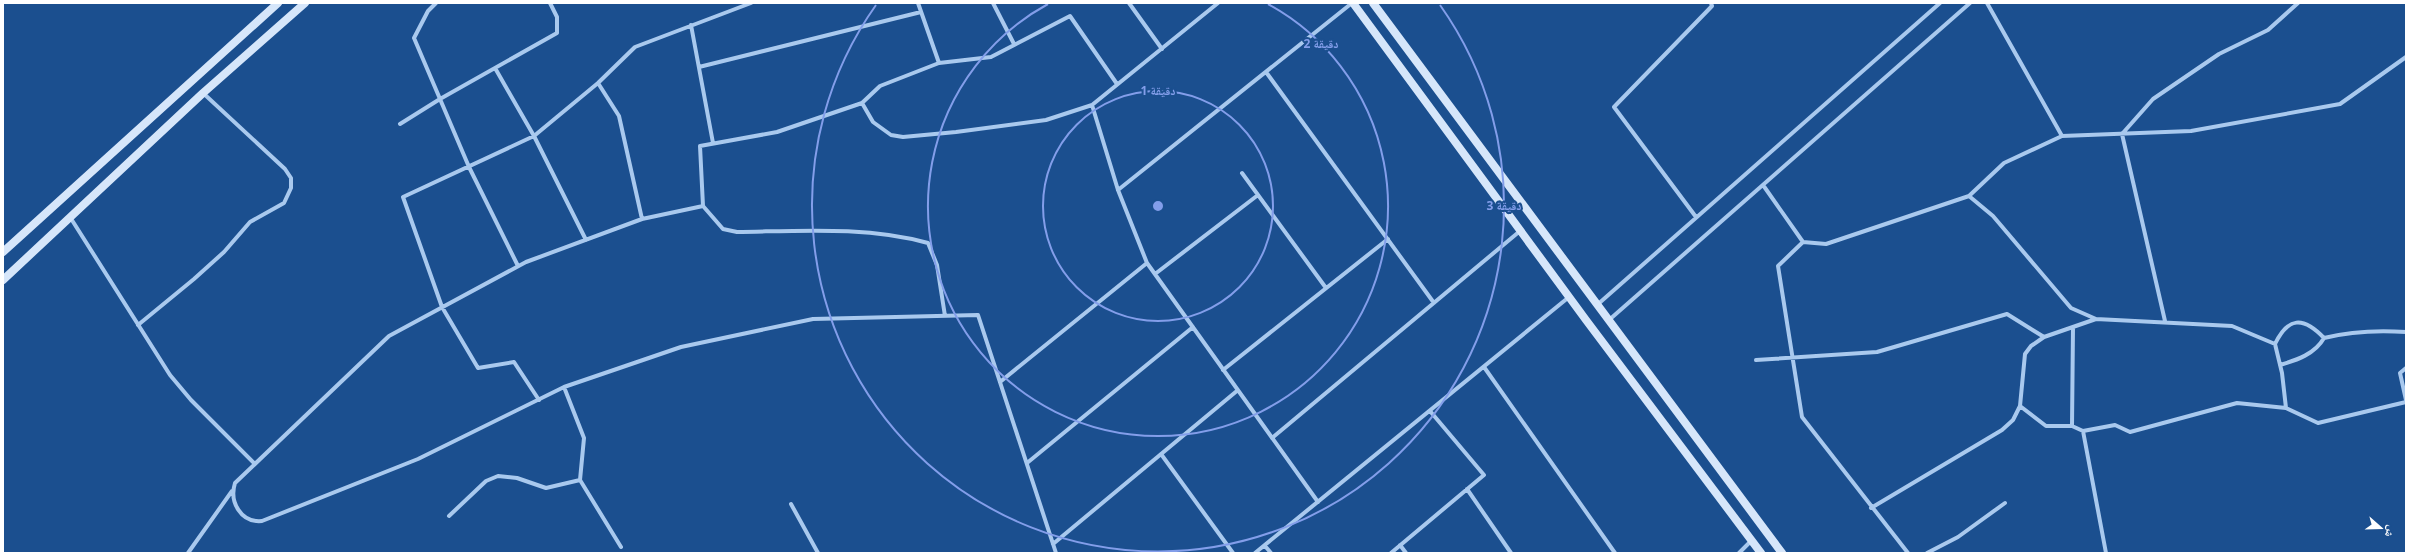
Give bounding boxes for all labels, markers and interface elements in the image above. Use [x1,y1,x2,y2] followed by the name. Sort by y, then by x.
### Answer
[1303,35,1339,52] text: 2 دقيقة
[1140,82,1176,99] text: 1 دقيقة
[1486,197,1522,214] text: 3 دقيقة
[1151,199,1165,213] centre of rings
[2361,508,2401,548] north arrow
[2381,523,2400,540] text: ش

